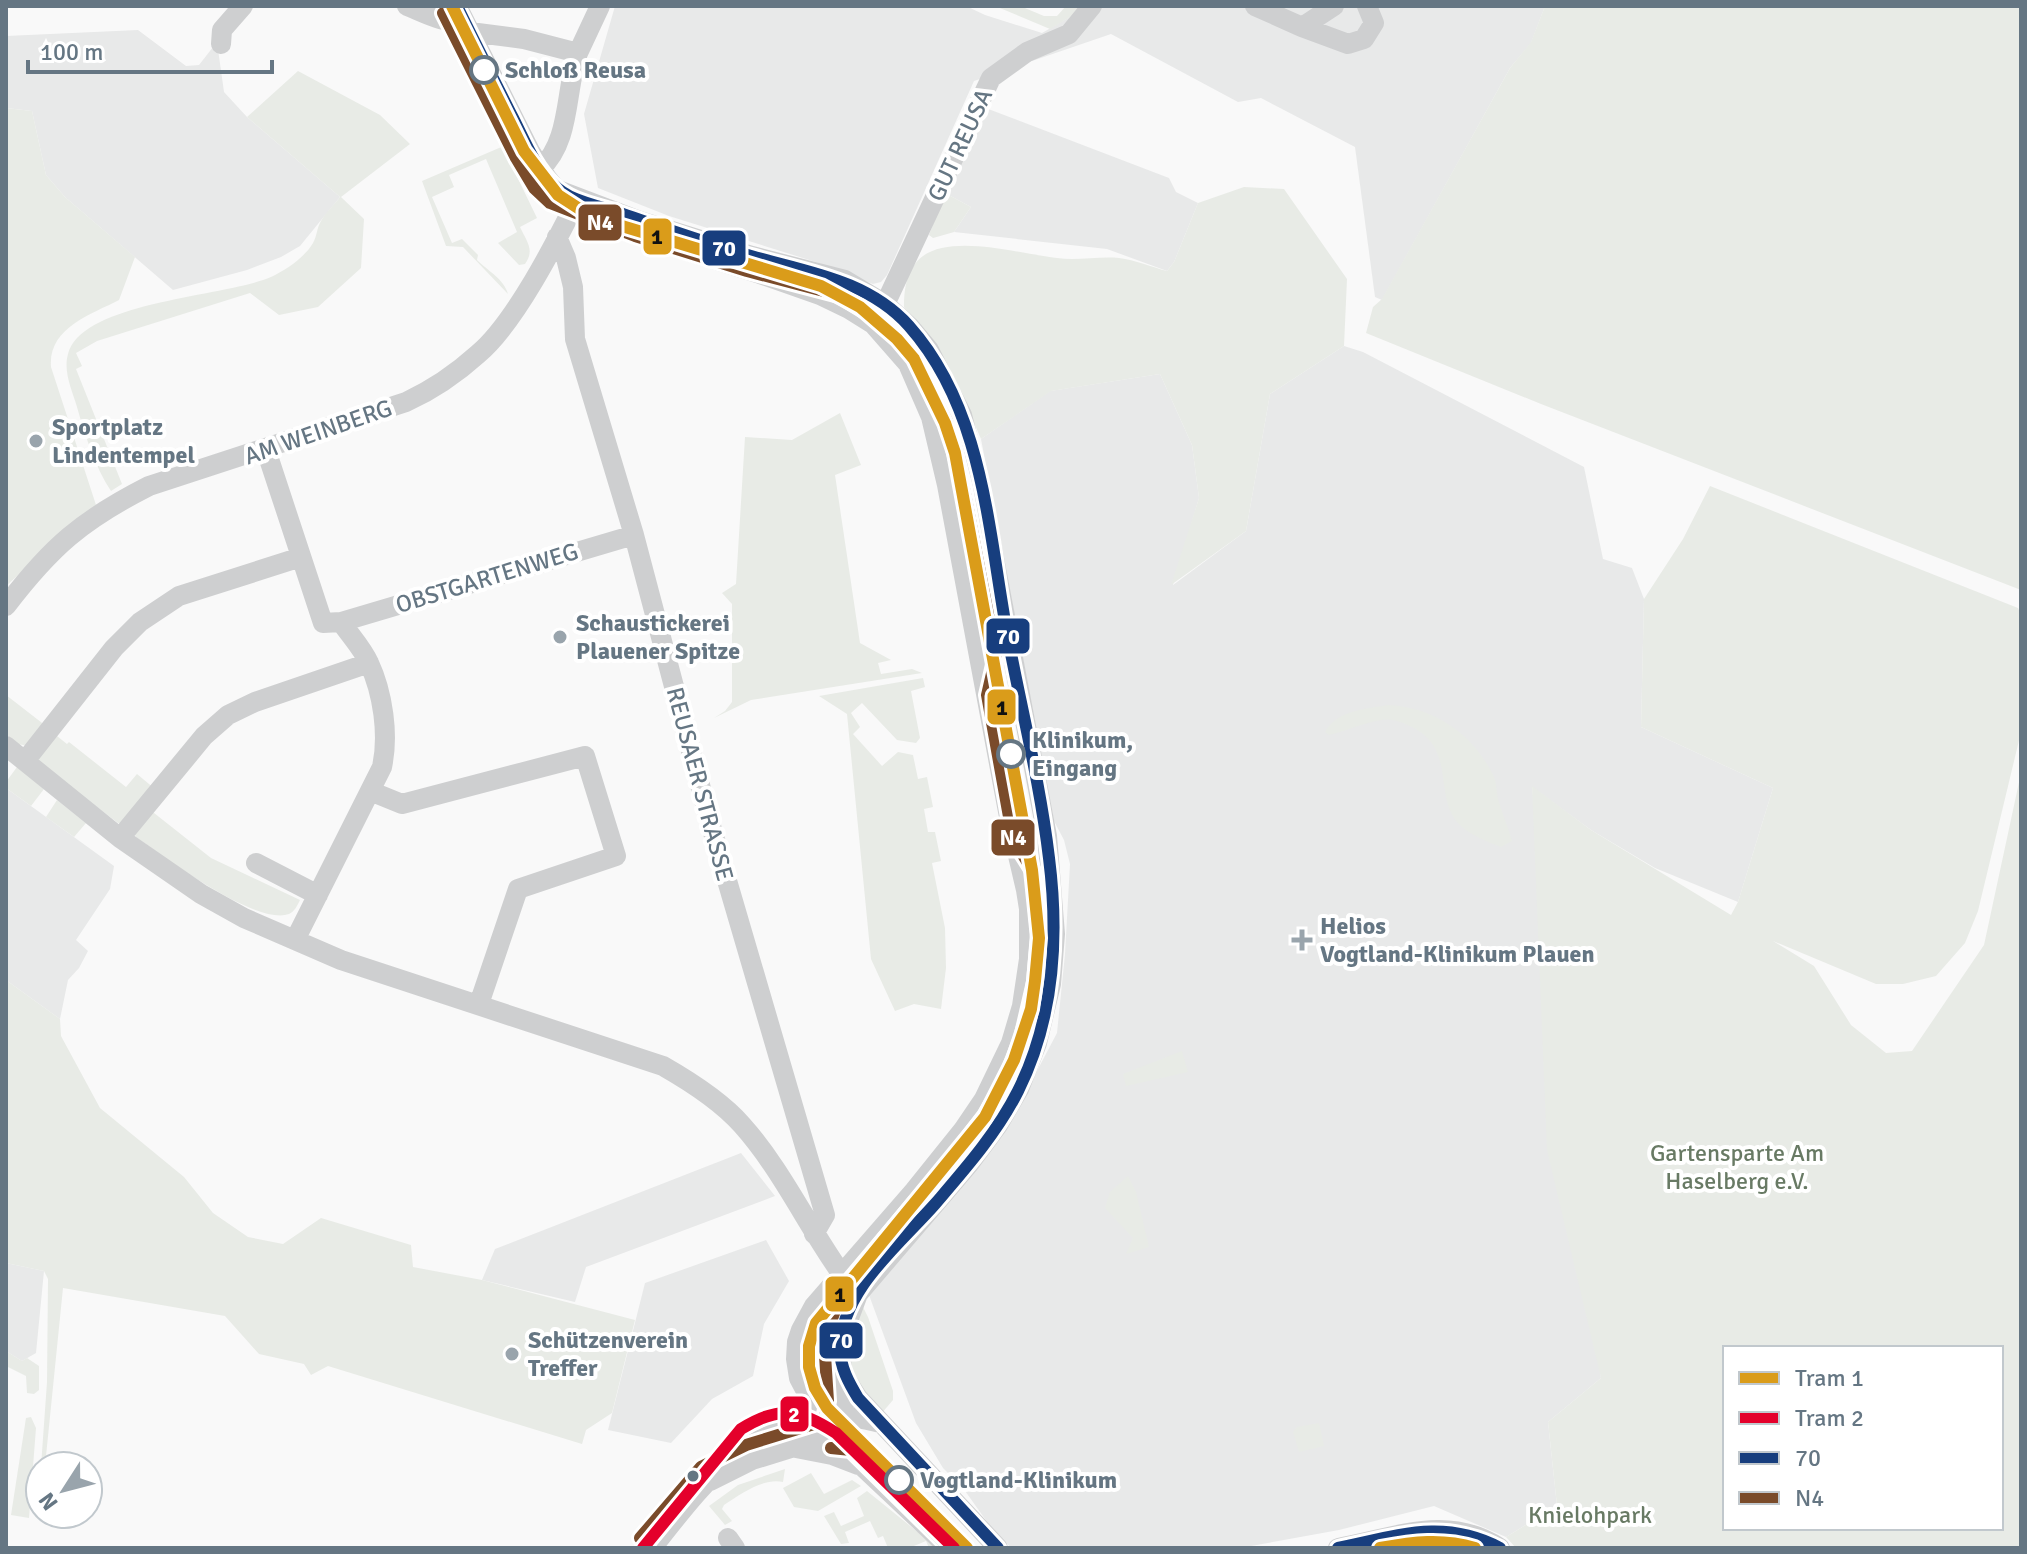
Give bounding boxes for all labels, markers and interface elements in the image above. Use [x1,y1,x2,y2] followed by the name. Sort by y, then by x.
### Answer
[28,24,272,74] scale bar
[40,37,103,67] text: 100 m
[505,55,646,85] place label: Schloß Reusa
[470,56,498,84] marker: Schloß Reusa
[921,84,999,206] street label: GUT REUSA
[577,203,623,242] line badge: N4
[586,209,614,236] text: N4
[642,217,673,256] line badge: 1
[651,223,663,250] text: 1
[701,229,747,267] line badge: 70
[712,235,736,262] text: 70
[240,393,396,471] street label: AM WEINBERG
[52,412,195,470] place label: Sportplatz Lindentempel
[27,432,45,450] marker: Sportplatz Lindentempel
[392,536,582,620] street label: OBSTGARTENWEG
[576,608,740,666] place label: Schaustickerei Plauener Spitze
[985,617,1031,655] line badge: 70
[996,623,1020,650] text: 70
[551,628,569,646] marker: Schaustickerei Plauener Spitze
[660,684,740,884] street label: REUSAER STRASSE
[986,688,1017,726] line badge: 1
[996,694,1008,721] text: 1
[1032,725,1133,783] place label: Klinikum, Eingang
[997,740,1025,768] marker: Klinikum, Eingang
[990,818,1036,857] line badge: N4
[999,824,1027,851] text: N4
[1320,911,1595,969] place label: Helios Vogtland-Klinikum Plauen
[1291,929,1313,951] marker: Helios Vogtland-Klinikum Plauen
[1650,1138,1824,1196] park label: Gartensparte Am Haselberg e.V.
[824,1275,855,1313] line badge: 1
[834,1281,846,1308] text: 1
[818,1321,864,1360] line badge: 70
[528,1325,688,1383] place label: Schützenverein Treffer
[829,1327,853,1354] text: 70
[503,1345,521,1363] marker: Schützenverein Treffer
[1723,1346,2003,1530] legend
[1795,1363,1864,1393] text: Tram 1
[779,1395,810,1433] line badge: 2
[788,1401,800,1428] text: 2
[1795,1403,1864,1433] text: Tram 2
[1795,1443,1821,1473] text: 70
[24,1450,104,1530] north arrow
[920,1465,1117,1495] place label: Vogtland-Klinikum
[885,1466,913,1494] marker: Vogtland-Klinikum
[685,1468,701,1484] unlabelled marker
[1795,1483,1824,1513] text: N4
[33,1487,64,1516] text: N
[1528,1500,1652,1530] park label: Knielohpark

